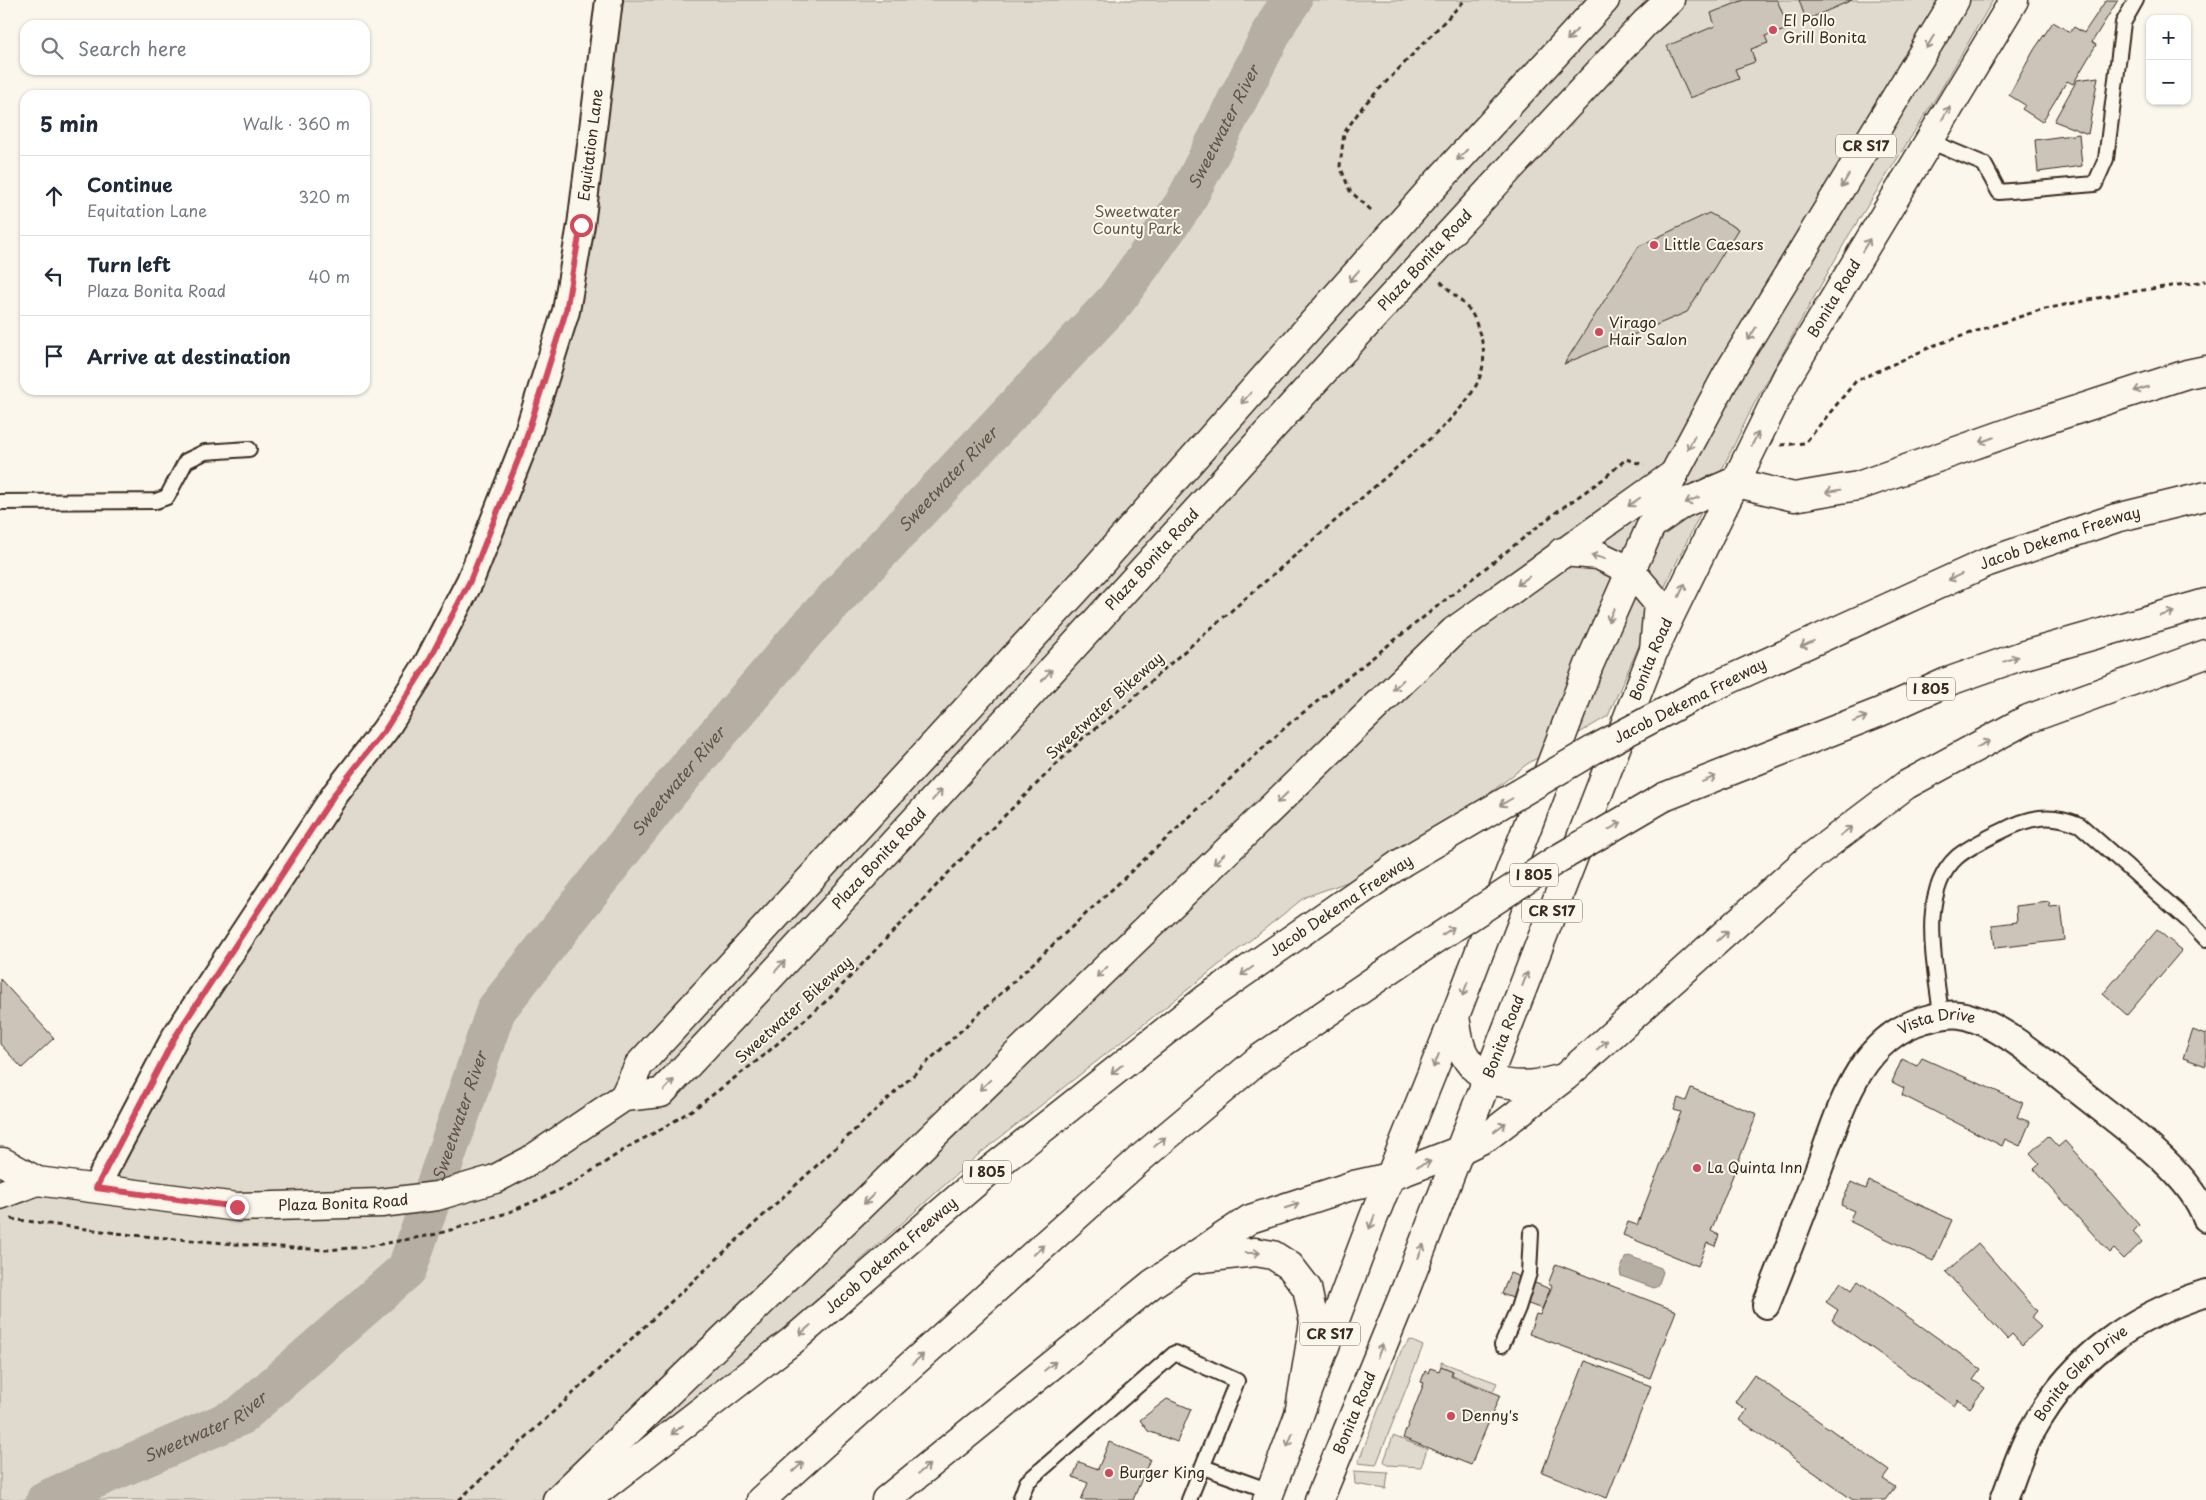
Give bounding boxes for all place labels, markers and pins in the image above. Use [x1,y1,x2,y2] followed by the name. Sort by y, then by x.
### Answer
[1783,8,1867,48] place label: El Pollo Grill Bonita
[1767,24,1779,36] marker: El Pollo Grill Bonita
[1664,232,1764,255] place label: Little Caesars
[1648,239,1660,251] marker: Little Caesars
[1609,310,1687,350] place label: Virago Hair Salon
[1593,326,1605,338] marker: Virago Hair Salon
[1707,1155,1803,1178] place label: La Quinta Inn
[1691,1162,1703,1174] marker: La Quinta Inn
[1461,1403,1519,1426] place label: Denny's
[1445,1410,1457,1422] marker: Denny's
[1119,1460,1205,1483] place label: Burger King
[1103,1467,1115,1479] marker: Burger King

